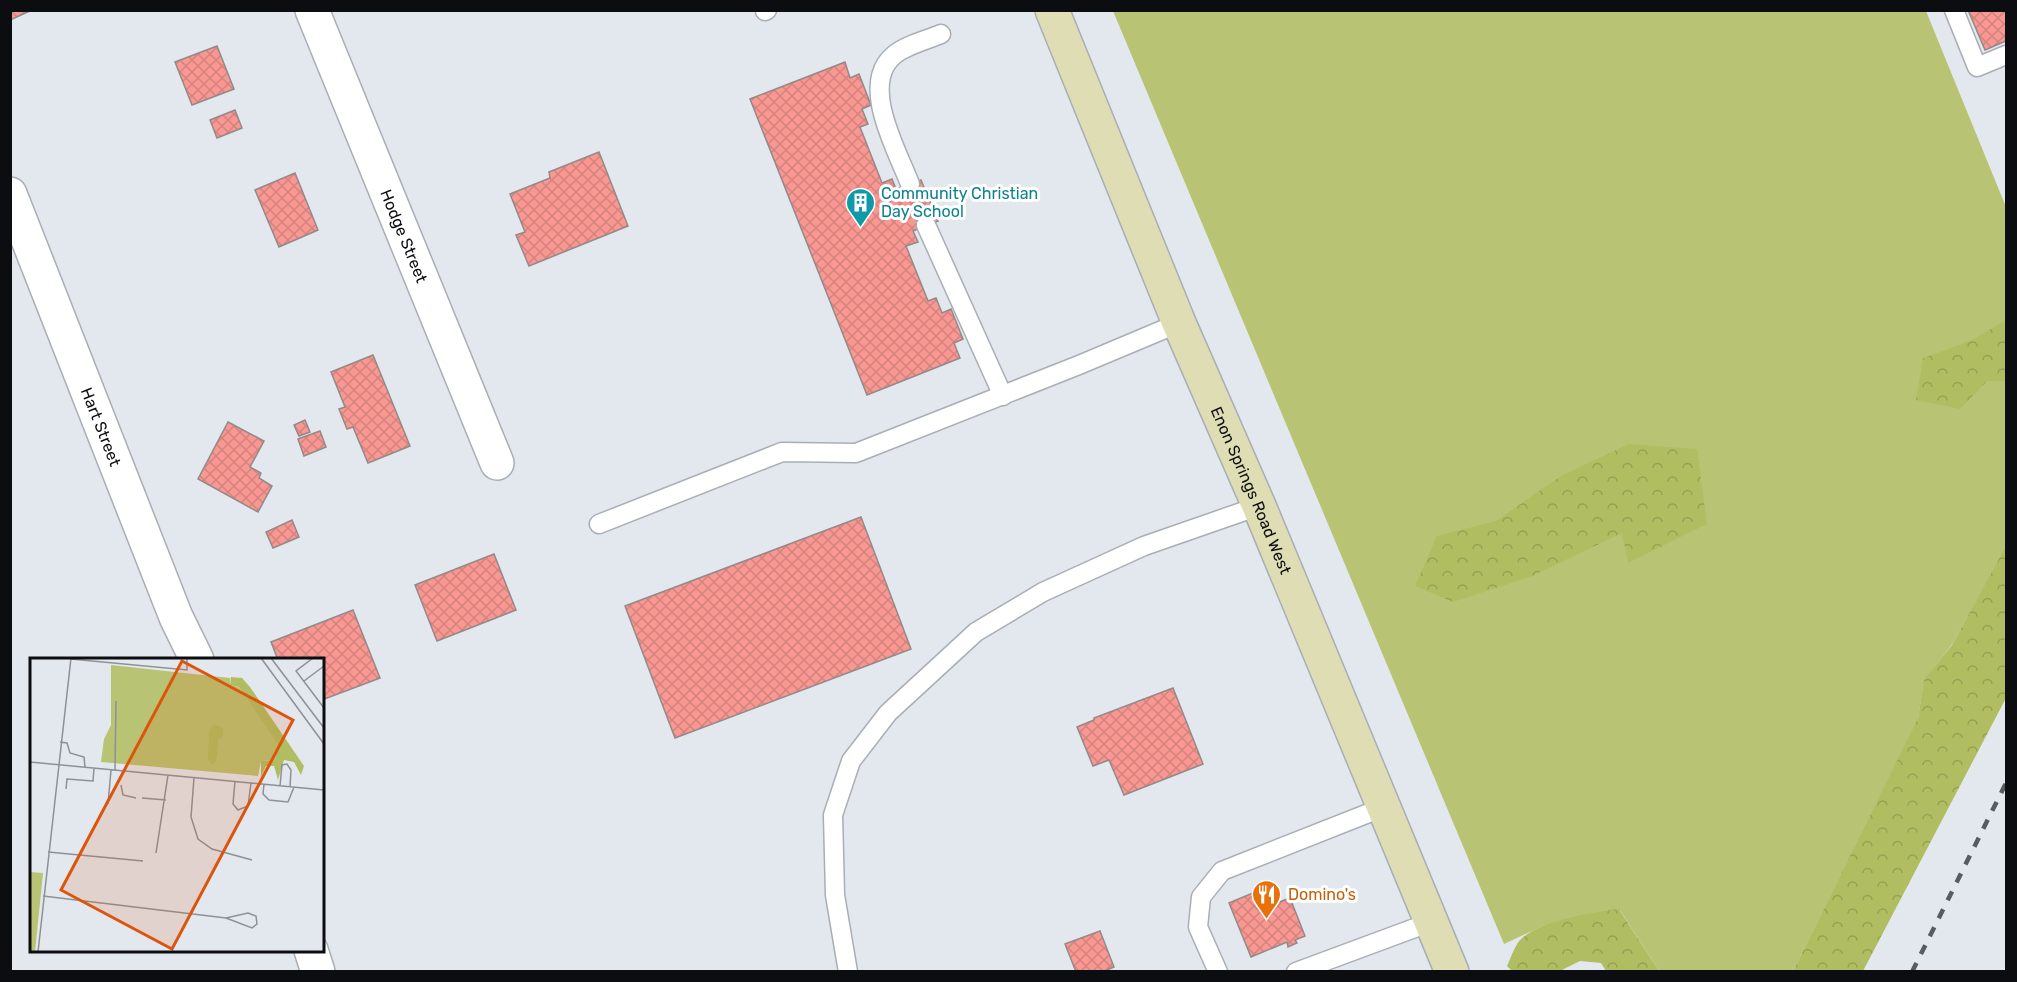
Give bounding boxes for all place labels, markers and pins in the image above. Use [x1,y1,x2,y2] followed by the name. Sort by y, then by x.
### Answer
[881,184,1038,221] place label: Community Christian Day School
[844,186,876,228] building icon: Community Christian Day School
[1251,878,1283,920] restaurant icon: Domino's
[1288,885,1356,904] place label: Domino's

